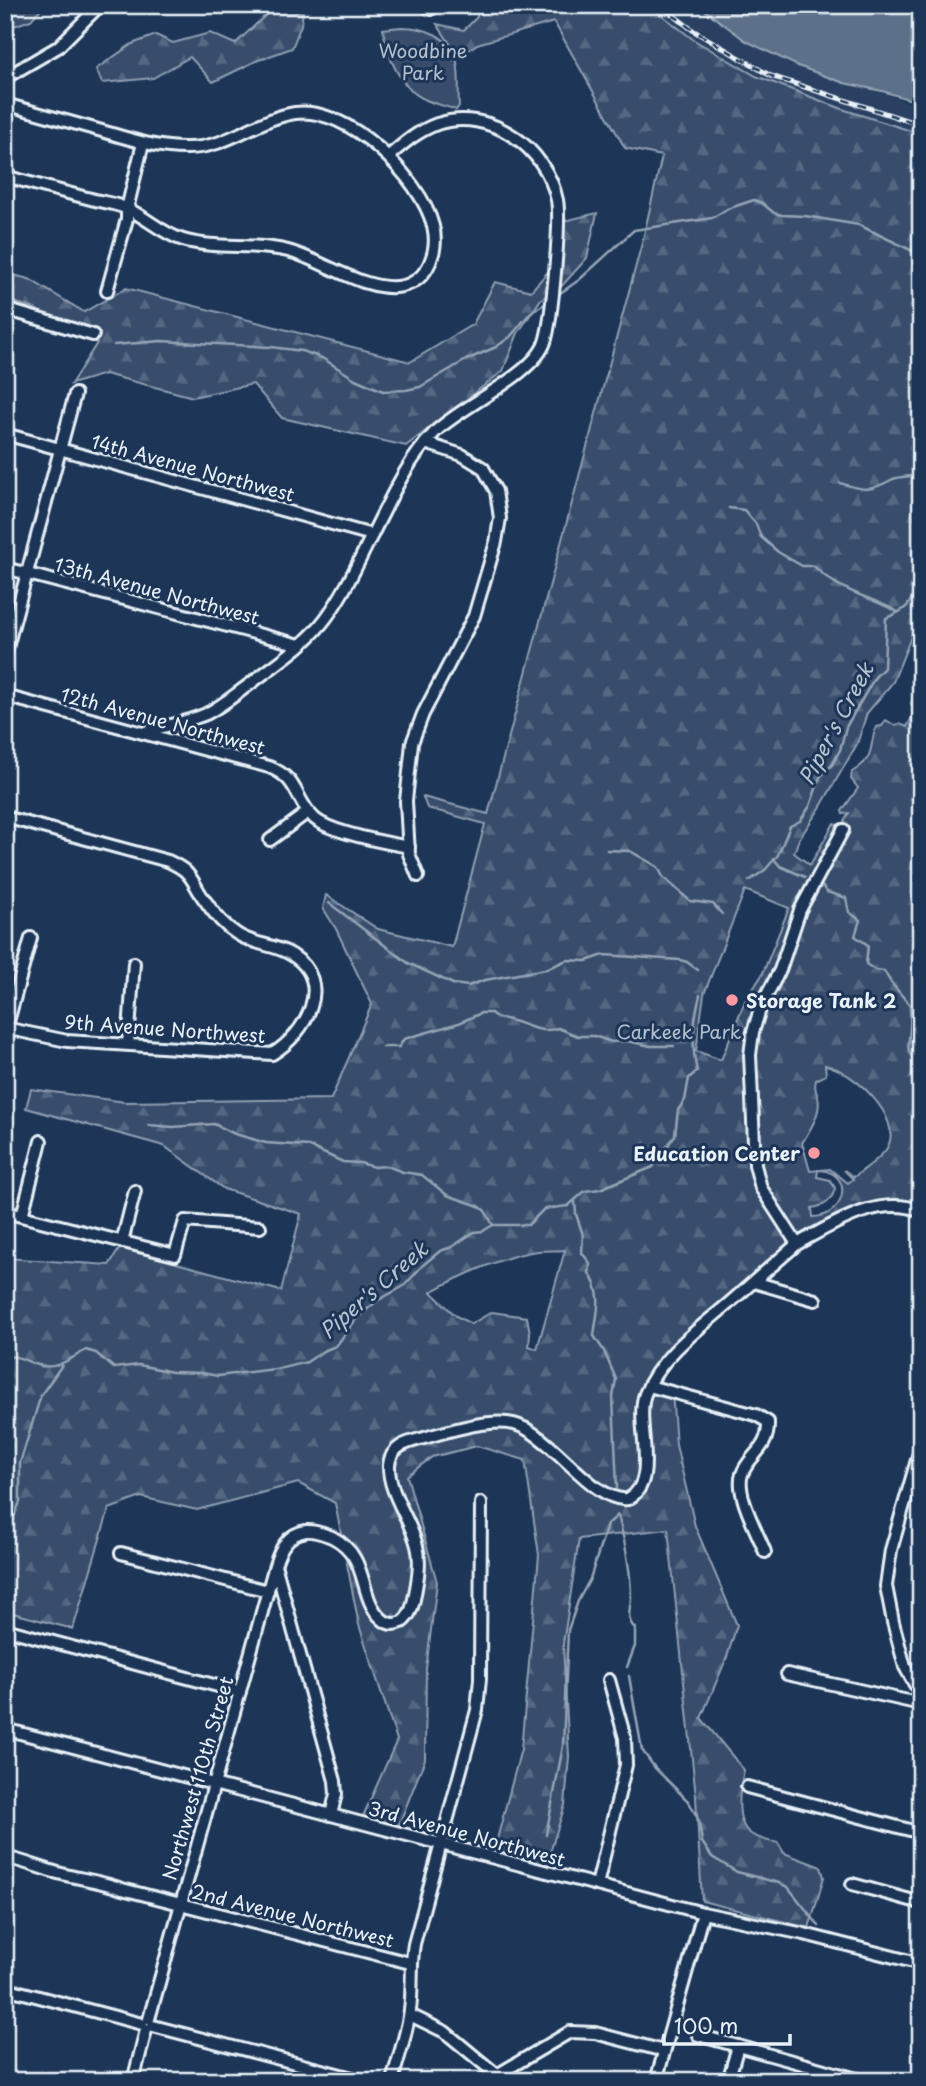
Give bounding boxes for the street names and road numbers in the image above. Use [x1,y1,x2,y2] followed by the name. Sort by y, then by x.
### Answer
[88,426,298,508] street label: 14th Avenue Northwest
[51,549,263,631] street label: 13th Avenue Northwest
[58,679,269,761] street label: 12th Avenue Northwest
[64,1007,267,1049] street label: 9th Avenue Northwest
[154,1673,240,1883] street label: Northwest 110th Street
[365,1793,569,1873] street label: 3rd Avenue Northwest
[189,1876,397,1954] street label: 2nd Avenue Northwest

